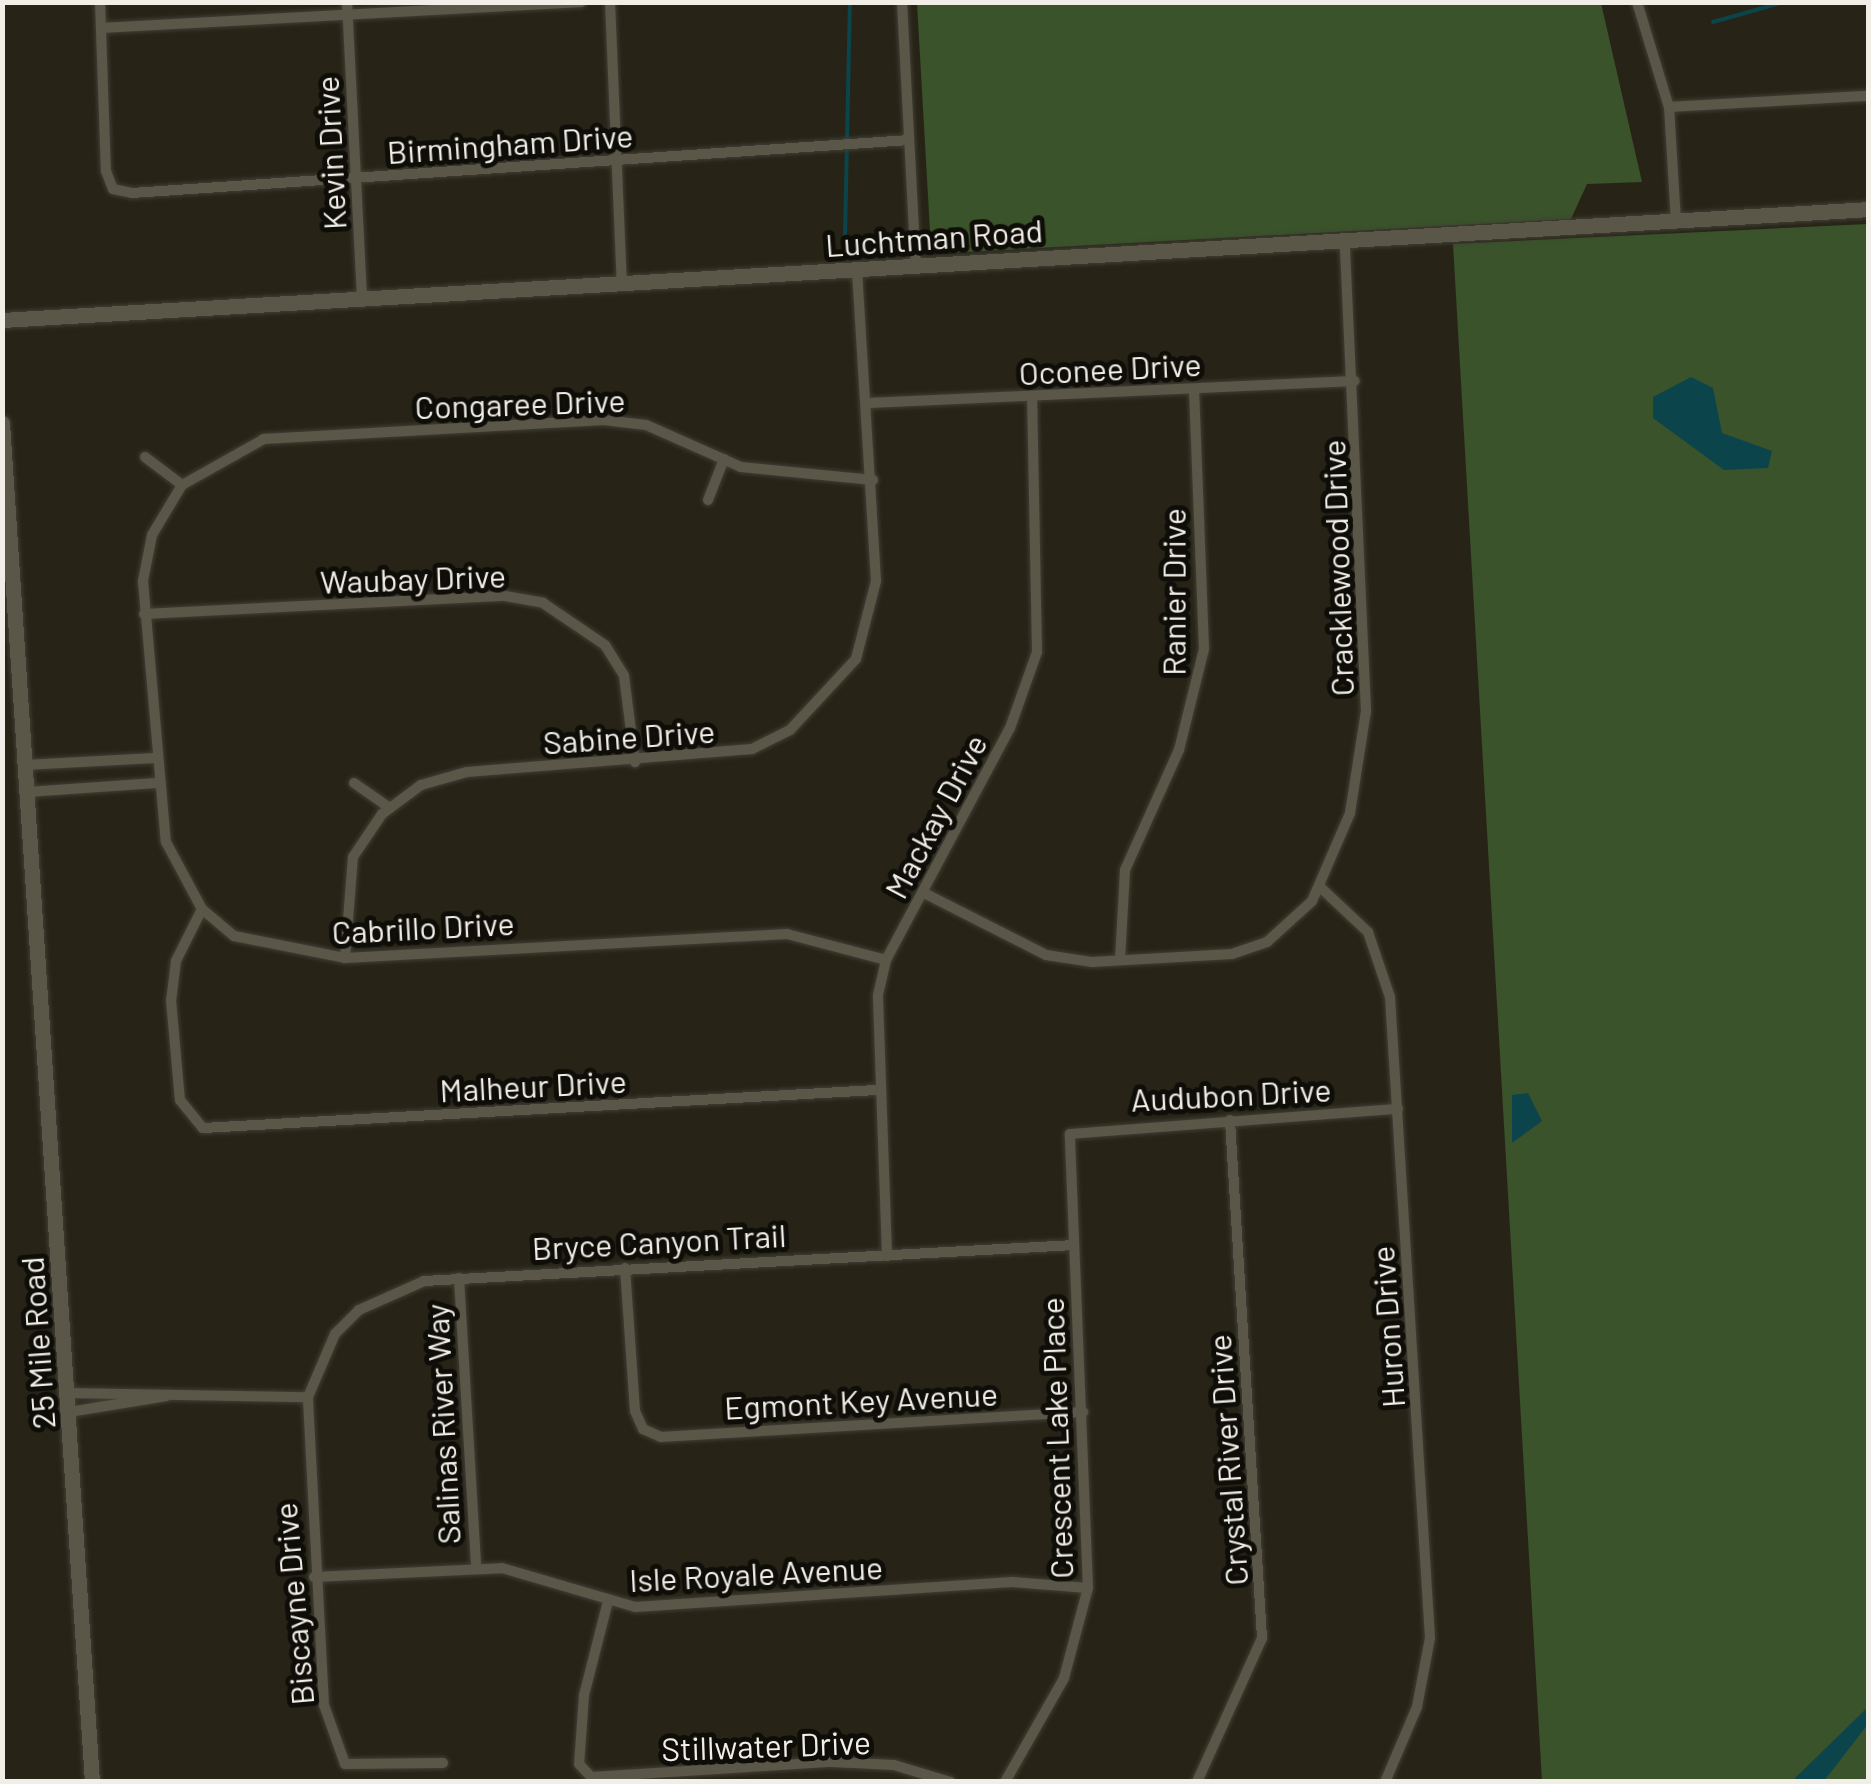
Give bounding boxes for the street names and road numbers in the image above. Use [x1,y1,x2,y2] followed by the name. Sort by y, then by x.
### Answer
[307,75,353,231] street label: Kevin Drive
[386,115,634,171] street label: Birmingham Drive
[824,210,1044,264] street label: Luchtman Road
[1018,344,1202,392] street label: Oconee Drive
[414,380,626,426] street label: Congaree Drive
[1313,439,1361,697] street label: Cracklewood Drive
[1154,508,1192,676] street label: Ranier Drive
[319,556,507,600] street label: Waubay Drive
[542,711,716,761] street label: Sabine Drive
[876,727,994,905] street label: Mackay Drive
[331,903,515,951] street label: Cabrillo Drive
[439,1061,627,1109] street label: Malheur Drive
[1130,1070,1332,1118] street label: Audubon Drive
[531,1215,787,1267] street label: Bryce Canyon Trail
[1362,1245,1412,1409] street label: Huron Drive
[12,1256,62,1430] street label: 25 Mile Road
[1032,1297,1080,1579] street label: Crescent Lake Place
[417,1303,467,1545] street label: Salinas River Way
[1199,1333,1255,1587] street label: Crystal River Drive
[723,1374,999,1426] street label: Egmont Key Avenue
[265,1501,321,1707] street label: Biscayne Drive
[628,1547,884,1599] street label: Isle Royale Avenue
[661,1722,871,1768] street label: Stillwater Drive

